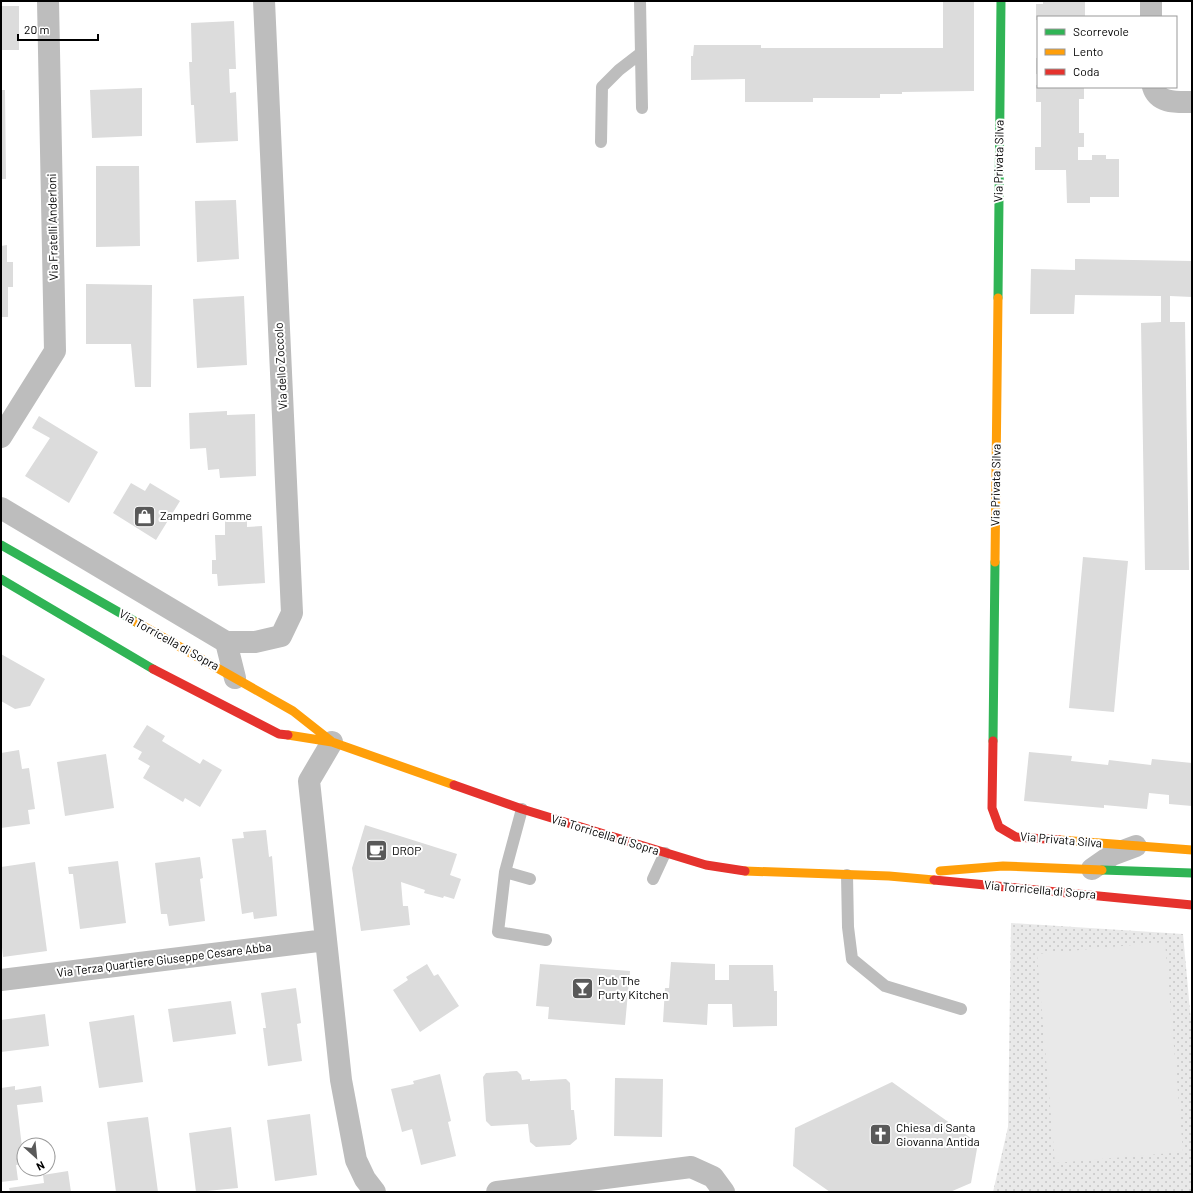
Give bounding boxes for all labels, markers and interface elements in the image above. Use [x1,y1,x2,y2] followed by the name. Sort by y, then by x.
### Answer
[18,16,98,42] scale bar
[1037,16,1177,88] legend
[24,22,50,36] text: 20 m
[1073,24,1129,38] text: Scorrevole
[1073,44,1103,58] text: Lento
[1073,64,1100,78] text: Coda
[990,120,1006,202] street label: Via Privata Silva
[44,173,60,281] street label: Via Fratelli Anderloni
[271,322,289,410] street label: Via dello Zoccolo
[987,444,1003,526] street label: Via Privata Silva
[131,503,157,529] shop icon: Zampedri Gomme
[160,508,252,522] place label: Zampedri Gomme
[117,606,222,672] street label: Via Torricella di Sopra
[550,811,661,857] street label: Via Torricella di Sopra
[1019,828,1103,850] street label: Via Privata Silva
[363,838,389,864] cafe icon: DROP
[392,843,421,857] place label: DROP
[984,877,1097,901] street label: Via Torricella di Sopra
[56,939,272,979] street label: Via Terza Quartiere Giuseppe Cesare Abba
[598,973,668,1001] place label: Pub The Purty Kitchen
[570,975,596,1001] bar icon: Pub The Purty Kitchen
[896,1120,980,1148] place label: Chiesa di Santa Giovanna Antida
[868,1122,894,1148] church icon: Chiesa di Santa Giovanna Antida
[16,1137,56,1177] north arrow
[35,1159,47,1174] text: N

